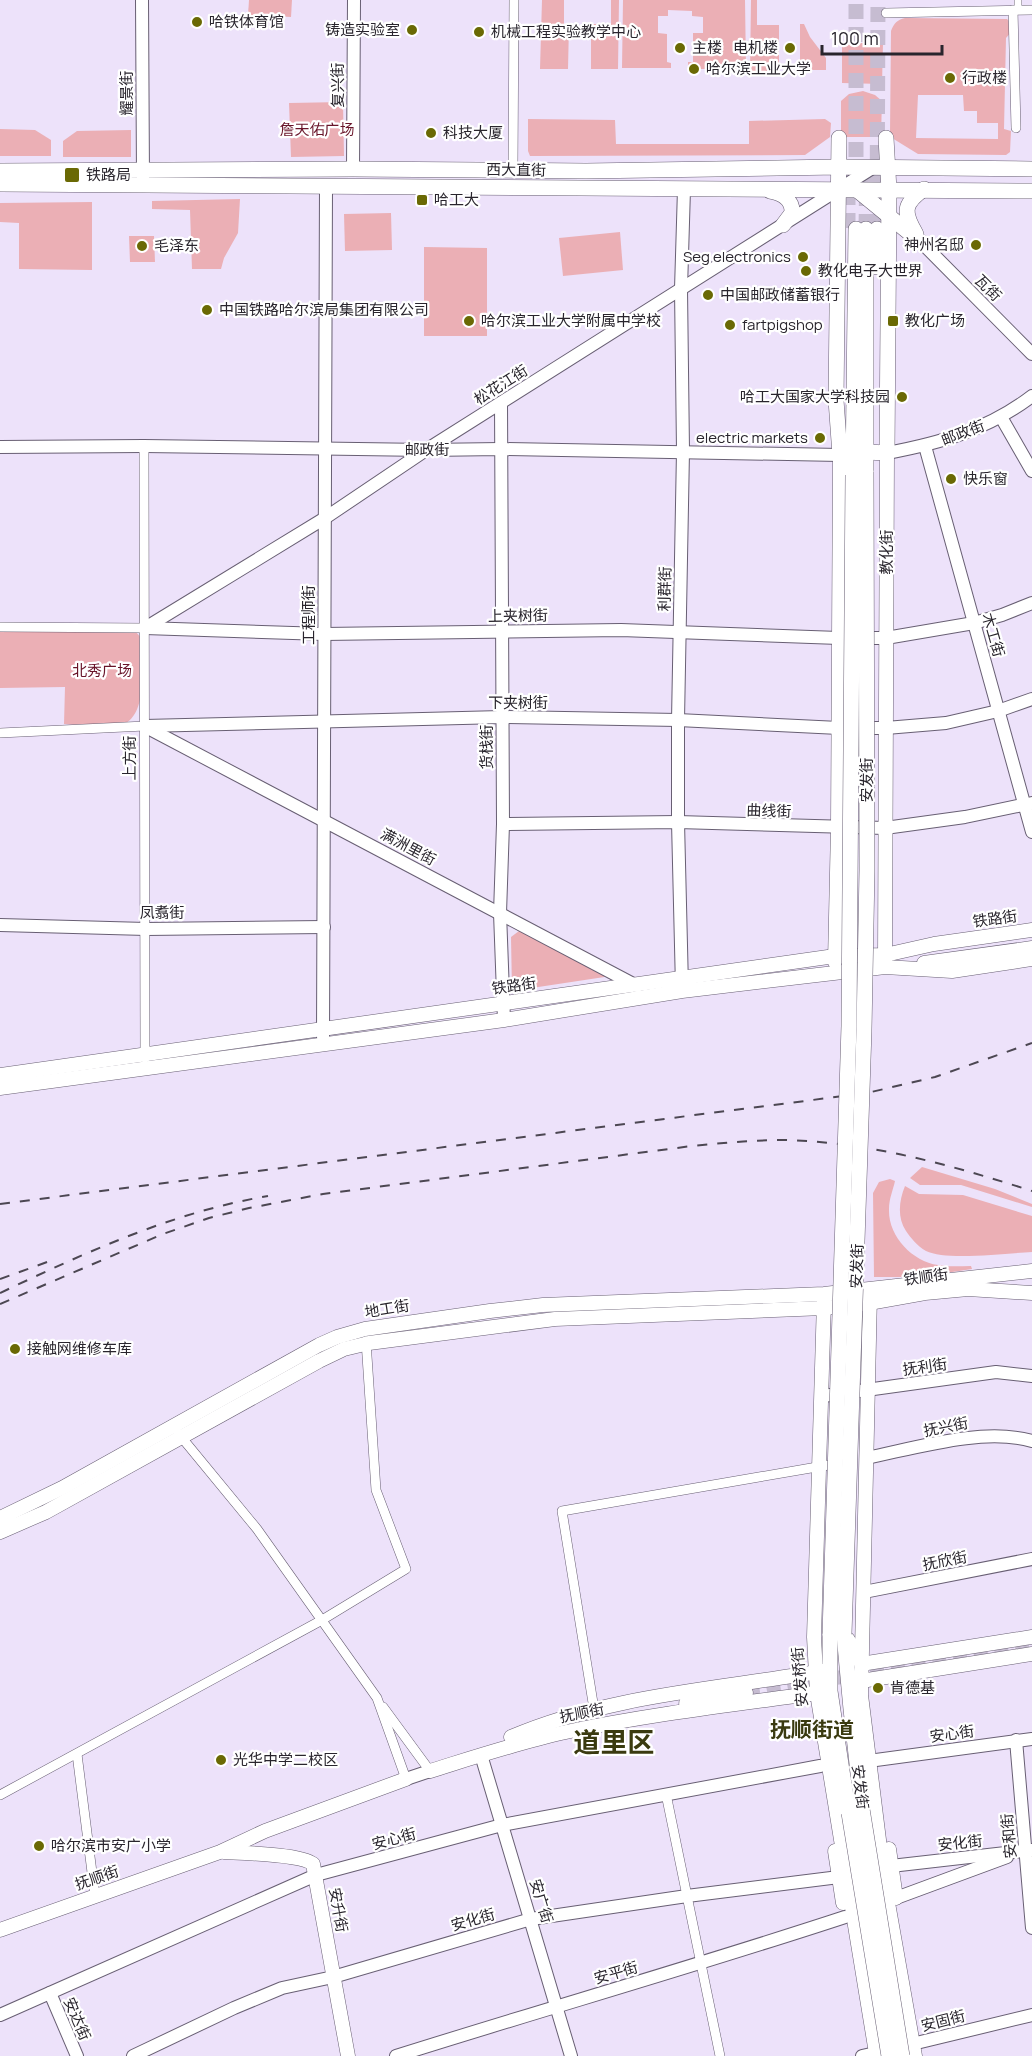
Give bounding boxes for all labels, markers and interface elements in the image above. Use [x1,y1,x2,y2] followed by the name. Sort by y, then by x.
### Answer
[209,11,284,32] place label: 哈铁体育馆
[190,15,204,29] marker: 哈铁体育馆
[822,18,942,56] scale bar
[325,19,400,40] place label: 铸造实验室
[491,21,641,42] place label: 机械工程实验教学中心
[405,23,419,37] marker: 铸造实验室
[472,25,486,39] marker: 机械工程实验教学中心
[831,26,879,50] text: 100 m
[692,37,722,58] place label: 主楼
[733,37,778,58] place label: 电机楼
[673,41,687,55] marker: 主楼
[783,41,797,55] marker: 电机楼
[706,58,811,79] place label: 哈尔滨工业大学
[327,62,348,108] street label: 复兴街
[687,62,701,76] marker: 哈尔滨工业大学
[962,67,1007,88] place label: 行政楼
[116,70,137,116] street label: 耀景街
[943,71,957,85] marker: 行政楼
[279,119,355,140] park label: 詹天佑广场
[443,122,503,143] place label: 科技大厦
[424,126,438,140] marker: 科技大厦
[486,158,546,181] street label: 西大直街
[86,164,131,185] place label: 铁路局
[63,166,81,184] marker: 铁路局
[434,189,479,210] place label: 哈工大
[415,193,429,207] marker: 哈工大
[904,234,964,255] place label: 神州名邸
[154,235,199,256] place label: 毛泽东
[969,238,983,252] marker: 神州名邸
[135,239,149,253] marker: 毛泽东
[683,246,791,267] place label: Seg electronics
[796,250,810,264] marker: Seg electronics
[818,260,923,281] place label: 教化电子大世界
[799,264,813,278] marker: 教化电子大世界
[970,270,1006,306] street label: 瓦街
[720,284,840,305] place label: 中国邮政储蓄银行
[701,288,715,302] marker: 中国邮政储蓄银行
[219,299,429,320] place label: 中国铁路哈尔滨局集团有限公司
[200,303,214,317] marker: 中国铁路哈尔滨局集团有限公司
[481,310,661,331] place label: 哈尔滨工业大学附属中学校
[905,310,965,331] place label: 教化广场
[462,314,476,328] marker: 哈尔滨工业大学附属中学校
[742,314,823,335] place label: fartpigshop
[886,314,900,328] marker: 教化广场
[723,318,737,332] marker: fartpigshop
[470,360,532,409] street label: 松花江街
[740,386,890,407] place label: 哈工大国家大学科技园
[895,390,909,404] marker: 哈工大国家大学科技园
[938,415,988,450] street label: 邮政街
[696,427,808,448] place label: electric markets
[813,431,827,445] marker: electric markets
[404,439,450,460] street label: 邮政街
[963,468,1008,489] place label: 快乐窗
[944,472,958,486] marker: 快乐窗
[876,529,897,575] street label: 教化街
[654,566,675,612] street label: 利群街
[298,585,319,645] street label: 工程师街
[488,604,548,627] street label: 上夹树街
[977,610,1010,659] street label: 木工街
[72,660,132,681] park label: 北秀广场
[488,692,548,713] street label: 下夹树街
[476,724,497,770] street label: 货栈街
[119,735,140,781] street label: 上方街
[856,757,877,803] street label: 安发街
[746,799,792,822] street label: 曲线街
[377,823,440,870] street label: 满洲里街
[139,902,185,923] street label: 凤翥街
[971,905,1019,932] street label: 铁路街
[490,972,538,999] street label: 铁路街
[845,1243,868,1289] street label: 安发街
[902,1263,950,1290] street label: 铁顺街
[363,1295,411,1322] street label: 地工街
[27,1338,132,1359] place label: 接触网维修车库
[8,1342,22,1356] marker: 接触网维修车库
[901,1353,949,1380] street label: 抚利街
[922,1412,970,1441] street label: 抚兴街
[921,1546,969,1575] street label: 抚欣街
[786,1646,813,1708] street label: 安发桥街
[890,1677,935,1698] place label: 肯德基
[871,1681,885,1695] marker: 肯德基
[558,1698,606,1727] street label: 抚顺街
[770,1715,854,1743] district label: 抚顺街道
[928,1720,976,1747] street label: 安心街
[574,1723,655,1760] district label: 道里区
[233,1749,338,1770] place label: 光华中学二校区
[214,1753,228,1767] marker: 光华中学二校区
[847,1763,874,1811] street label: 安发街
[996,1813,1021,1859] street label: 安和街
[369,1823,418,1854] street label: 安心街
[936,1830,983,1855] street label: 安化街
[51,1835,171,1856] place label: 哈尔滨市安广小学
[32,1839,46,1853] marker: 哈尔滨市安广小学
[72,1860,122,1895] street label: 抚顺街
[525,1876,558,1925] street label: 安广街
[324,1886,353,1934] street label: 安升街
[448,1903,497,1936] street label: 安化街
[591,1956,640,1989] street label: 安平街
[59,1994,96,2044] street label: 安达街
[918,2005,967,2036] street label: 安固街

